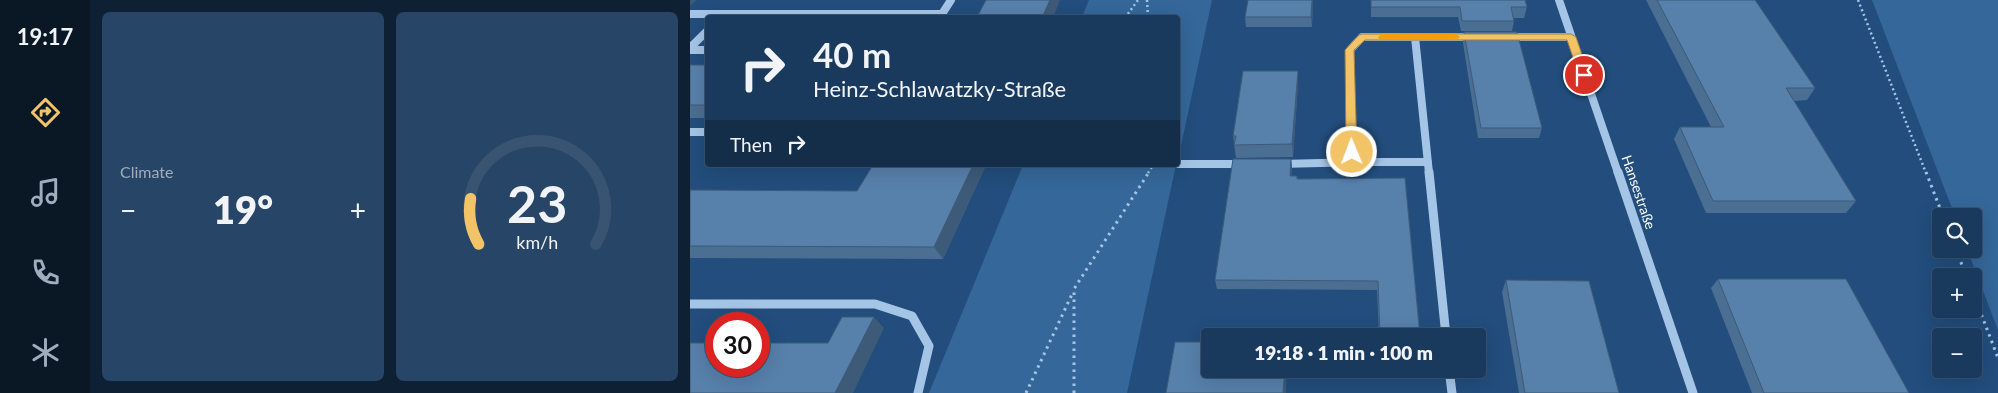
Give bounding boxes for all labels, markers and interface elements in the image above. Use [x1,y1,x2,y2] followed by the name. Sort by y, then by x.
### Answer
[17,23,73,50] text: 19:17
[813,33,891,75] text: 40 m
[730,35,795,100] icon: right
[1563,54,1605,96] pin
[1570,61,1598,89] icon: arrive
[813,75,1066,102] text: Heinz-Schlawatzky-Straße
[28,95,63,130] icon: directions
[1325,125,1377,177] position arrow
[782,130,810,158] icon: right
[730,133,772,156] text: Then
[1618,153,1660,231] street label: Hansestraße
[120,162,173,181] text: Climate
[507,172,567,234] text: 23
[28,175,63,210] icon: music
[213,186,273,232] text: 19°
[120,193,136,227] text: −
[350,193,366,227] text: +
[1932,208,1982,378] map controls
[1932,208,1982,258] button: search
[516,231,558,253] text: km/h
[28,255,63,290] icon: phone
[1932,268,1982,318] button: +
[705,312,770,377] speed limit sign: 30
[1932,328,1982,378] button: −
[28,335,63,370] icon: climate
[1254,341,1433,364] text: 19:18 · 1 min · 100 m

